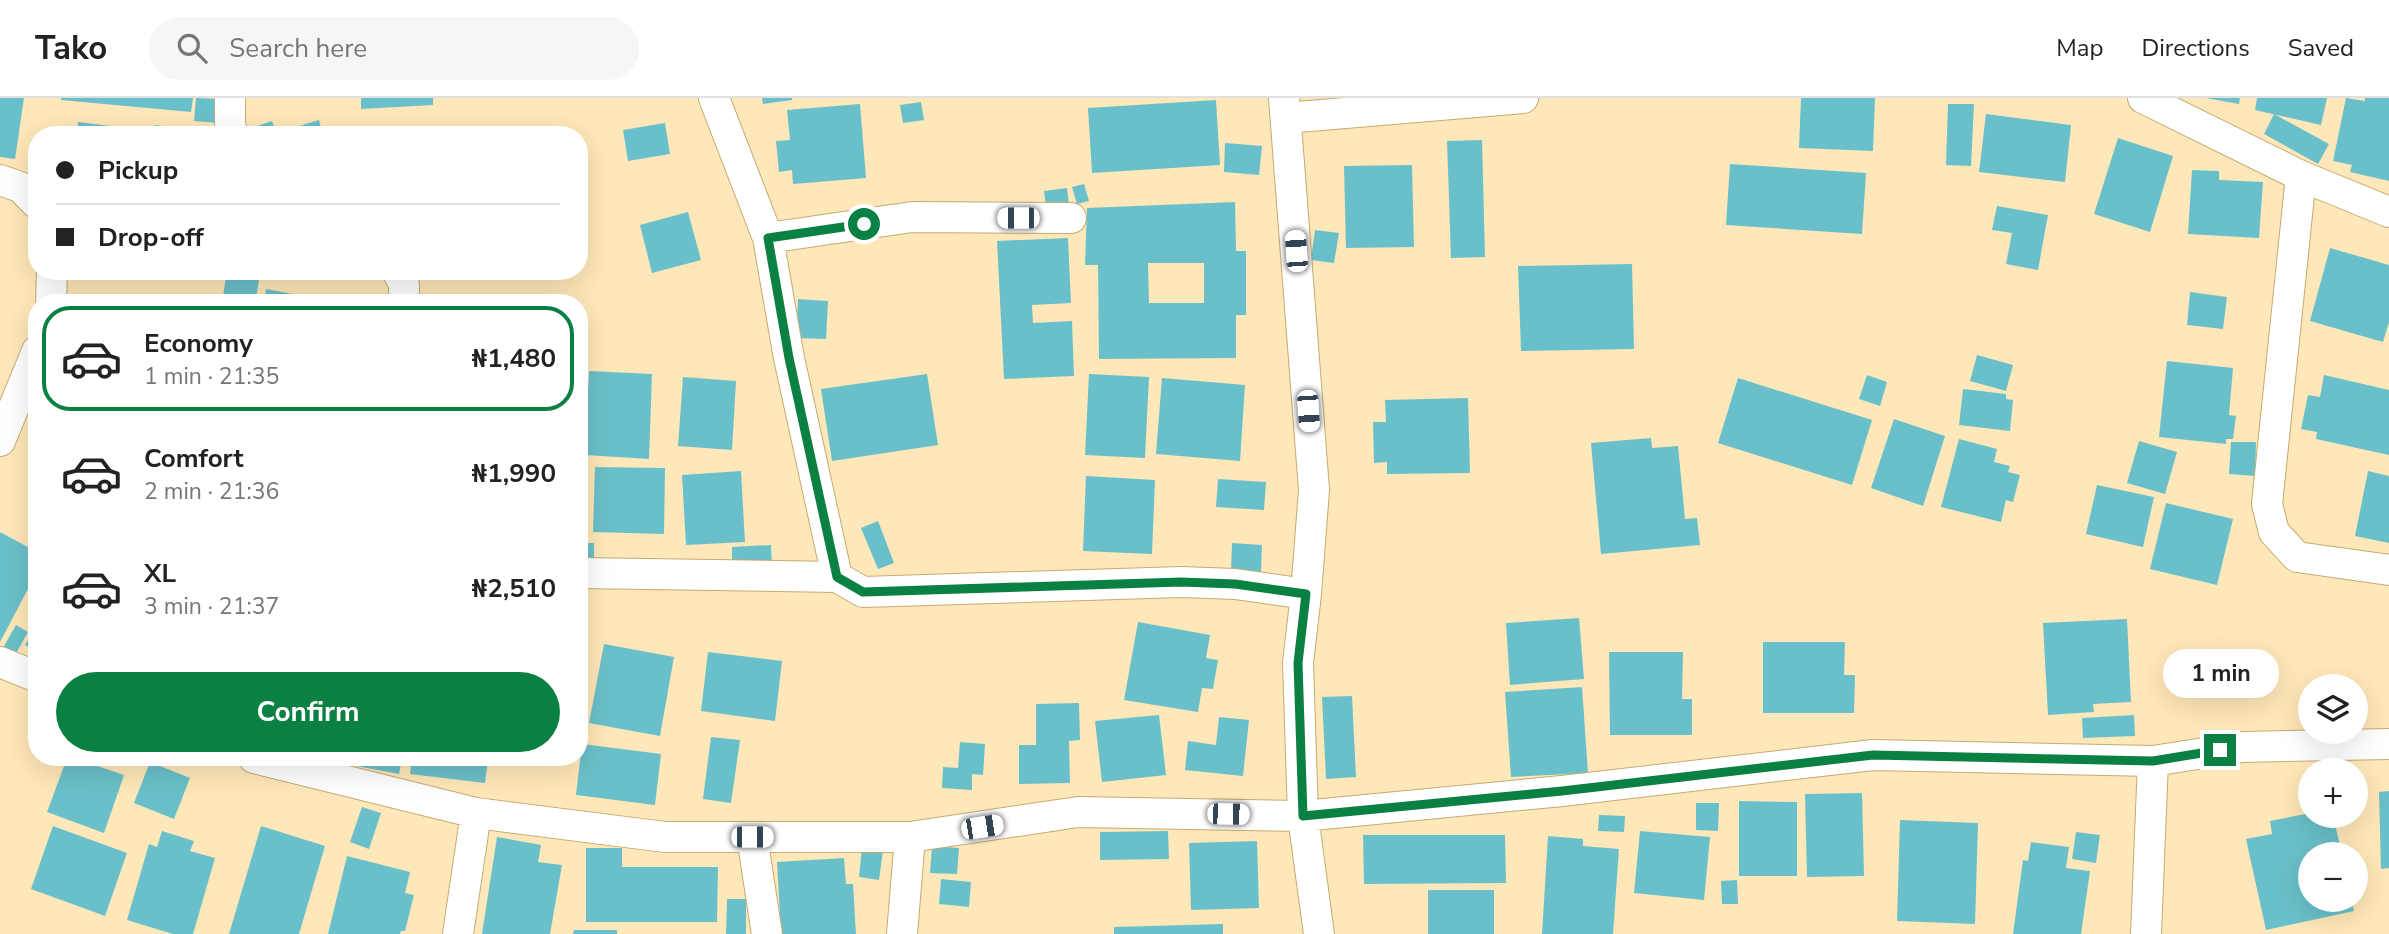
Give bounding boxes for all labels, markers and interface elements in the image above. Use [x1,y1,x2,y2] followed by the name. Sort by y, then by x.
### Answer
[149,17,639,80] search box
[35,26,107,71] text: Tako
[173,29,211,67] icon: search
[229,31,367,66] text: Search here
[2056,32,2103,64] text: Map
[2141,32,2250,64] text: Directions
[2288,32,2354,64] text: Saved
[98,153,178,188] text: Pickup
[848,208,880,240] route start
[998,208,1040,229] car
[98,220,204,255] text: Drop-off
[1285,229,1308,273] car
[144,326,253,361] text: Economy
[60,327,123,390] icon: car
[472,341,556,376] text: ₦1,480
[144,361,279,392] text: 1 min · 21:35
[1297,389,1320,433] car
[144,441,244,476] text: Comfort
[60,442,123,505] icon: car
[472,456,556,491] text: ₦1,990
[144,476,279,507] text: 2 min · 21:36
[144,556,176,591] text: XL
[60,557,123,620] icon: car
[472,571,556,606] text: ₦2,510
[144,591,279,622] text: 3 min · 21:37
[2162,648,2278,698] callout: 1 min
[2191,658,2251,689] text: 1 min
[56,672,560,752] button: Confirm
[2298,674,2368,912] map controls
[2298,674,2368,744] button: layers
[2204,734,2236,766] route end
[2298,758,2368,828] button: +
[1207,803,1250,825] car
[960,813,1005,841] car
[732,827,774,848] car
[2298,842,2368,912] button: −

